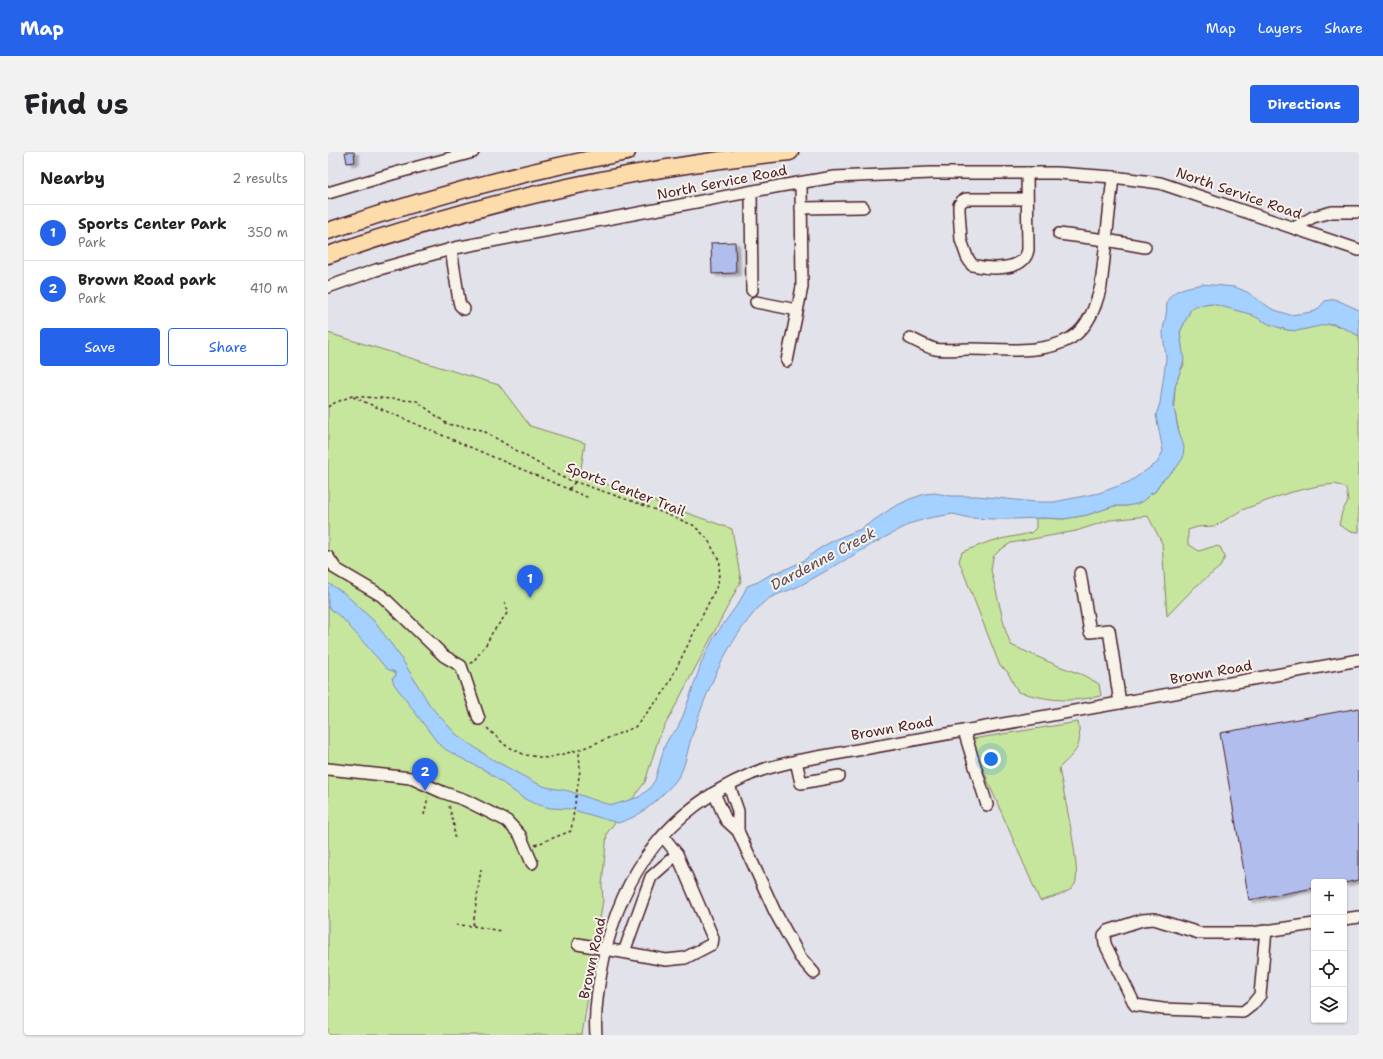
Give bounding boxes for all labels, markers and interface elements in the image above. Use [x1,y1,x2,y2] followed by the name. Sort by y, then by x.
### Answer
[20,16,64,41] text: Map
[1206,19,1236,37] text: Map
[1258,19,1302,37] text: Layers
[1324,19,1363,37] text: Share
[24,85,129,123] text: Find us
[1250,85,1359,123] button: Directions
[655,161,789,203] street label: North Service Road
[1174,163,1304,223] street label: North Service Road
[40,167,105,189] text: Nearby
[232,170,288,187] text: 2 results
[78,214,227,234] text: Sports Center Park
[50,224,56,241] text: 1
[247,224,288,241] text: 350 m
[78,234,106,251] text: Park
[78,270,216,290] text: Brown Road park
[48,280,58,297] text: 2
[250,280,288,297] text: 410 m
[78,290,106,307] text: Park
[40,328,160,366] button: Save
[168,328,288,366] button: Share
[564,458,689,520] street label: Sports Center Trail
[767,523,879,595] water label: Dardenne Creek
[517,565,543,598] pin: 1
[1169,656,1254,688] street label: Brown Road
[850,712,935,744] street label: Brown Road
[981,749,1001,769] your location
[412,758,438,791] pin: 2
[1311,879,1347,1023] map controls
[1311,879,1347,915] button: +
[575,915,609,1000] street label: Brown Road
[1311,915,1347,951] button: −
[1311,951,1347,987] button: locate
[1311,987,1347,1023] button: layers

